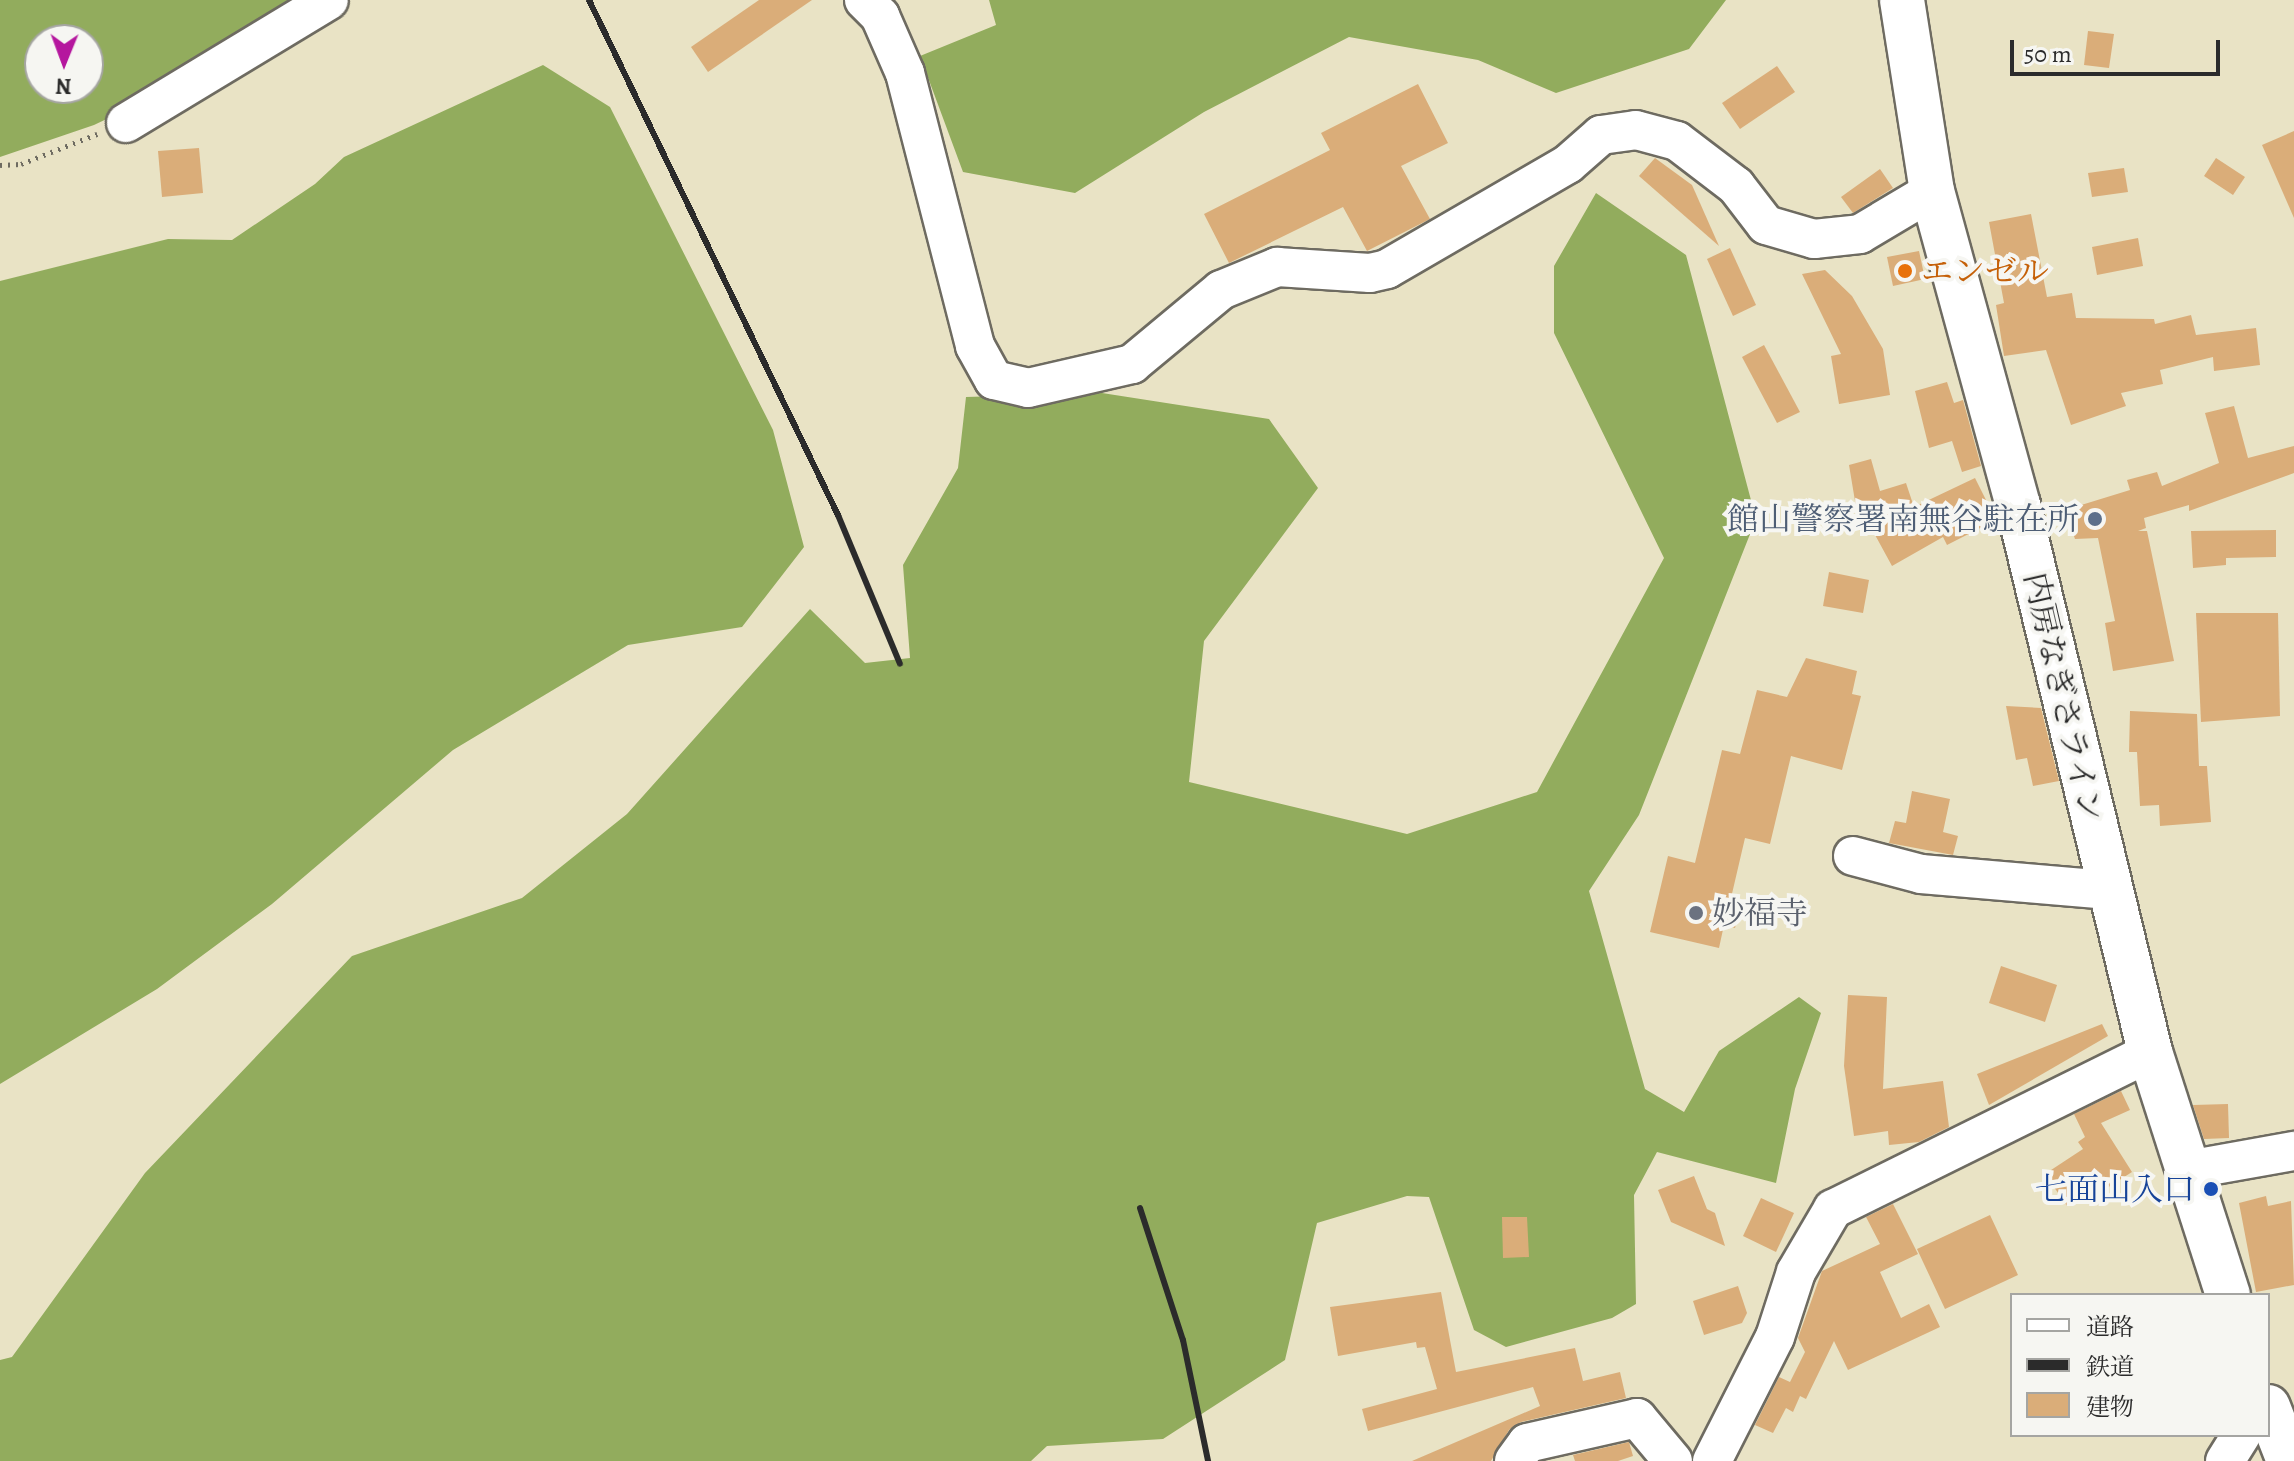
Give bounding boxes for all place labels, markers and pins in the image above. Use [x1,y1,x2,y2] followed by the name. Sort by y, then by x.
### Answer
[1921,252,2049,290] place label: エンゼル
[1896,262,1914,280] marker: エンゼル
[1727,500,2079,538] place label: 館山警察署南無谷駐在所
[2086,510,2104,528] marker: 館山警察署南無谷駐在所
[1712,894,1808,932] place label: 妙福寺
[1687,904,1705,922] marker: 妙福寺
[2035,1170,2195,1208] place label: 七面山入口
[2202,1180,2220,1198] marker: 七面山入口

